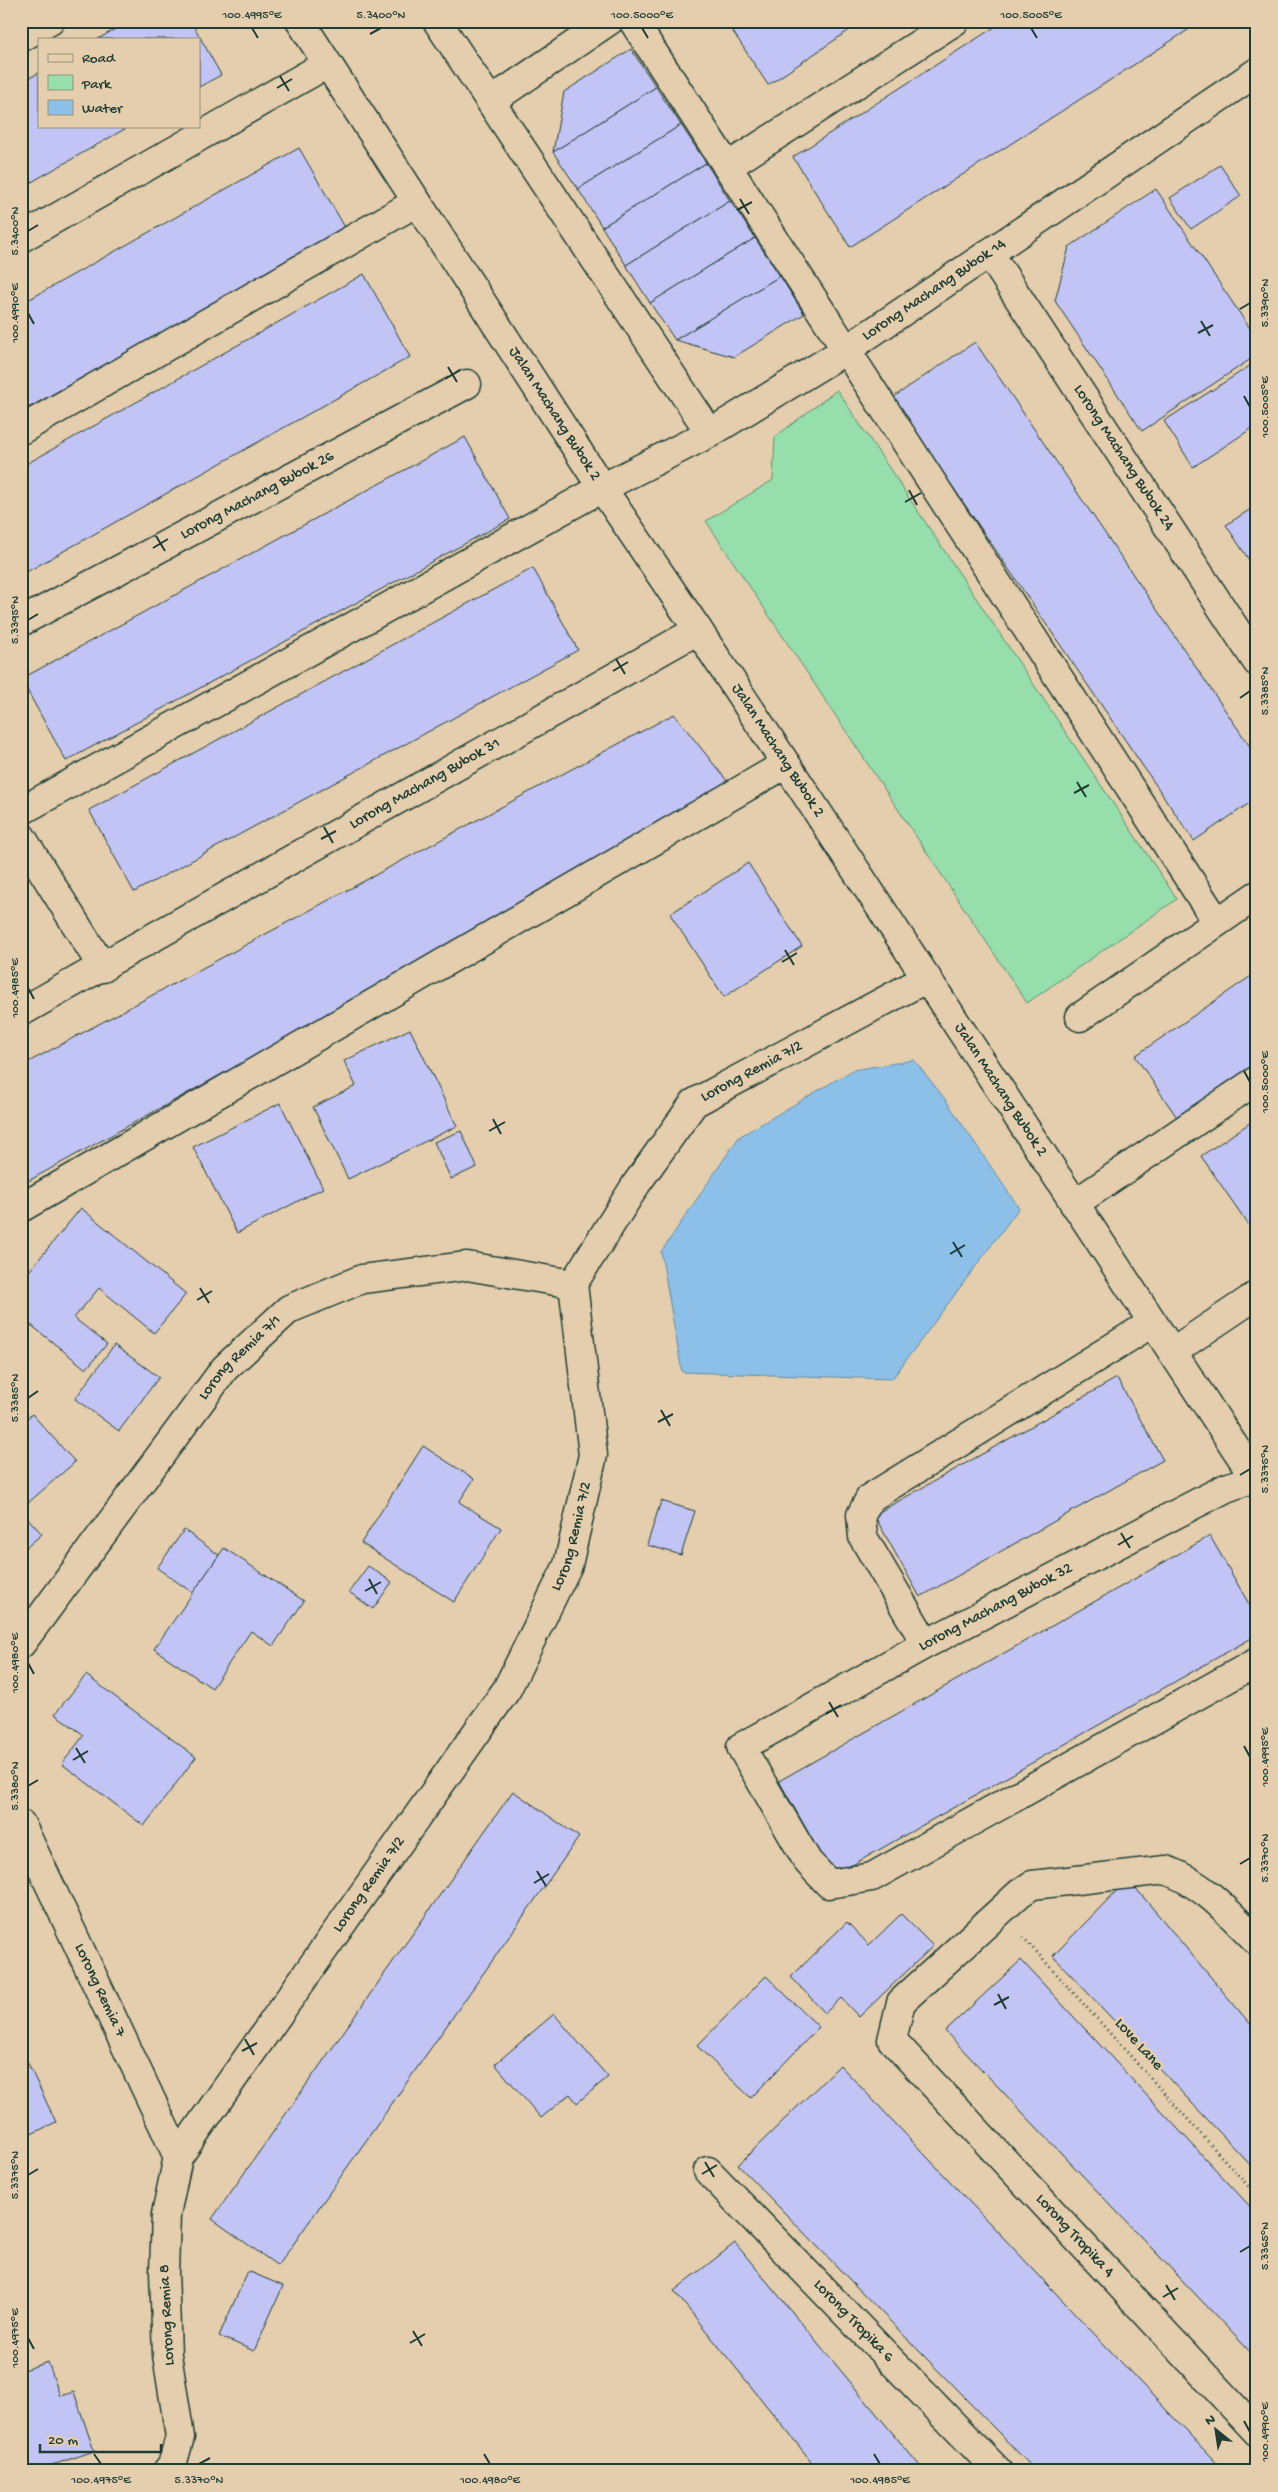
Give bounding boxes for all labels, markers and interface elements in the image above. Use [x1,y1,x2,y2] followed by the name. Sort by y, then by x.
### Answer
[221,9,282,23] text: 100.4995°E
[357,9,406,23] text: 5.3400°N
[610,9,673,23] text: 100.5000°E
[999,9,1062,23] text: 100.5005°E
[38,38,200,128] legend
[82,50,116,68] text: Road
[81,76,112,94] text: Park
[82,100,124,118] text: Water
[9,206,23,255] text: 5.3400°N
[859,235,1010,346] street label: Lorong Machang Bubok 14
[1259,279,1273,327] text: 5.3390°N
[9,283,23,344] text: 100.4990°E
[504,343,605,485] street label: Jalan Machang Bubok 2
[1259,376,1273,439] text: 100.5005°E
[1068,381,1178,535] street label: Lorong Machang Bubok 24
[177,447,338,545] street label: Lorong Machang Bubok 26
[9,596,23,644] text: 5.3395°N
[1259,667,1273,715] text: 5.3385°N
[727,680,828,821] street label: Jalan Machang Bubok 2
[346,734,504,834] street label: Lorong Machang Bubok 31
[9,958,23,1019] text: 100.4985°E
[949,1020,1051,1161] street label: Jalan Machang Bubok 2
[698,1037,806,1107] street label: Lorong Remia 7/2
[1259,1051,1273,1114] text: 100.5000°E
[195,1311,286,1404] street label: Lorong Remia 7/1
[9,1374,23,1422] text: 5.3385°N
[1259,1445,1273,1493] text: 5.3375°N
[547,1480,596,1594] street label: Lorong Remia 7/2
[916,1559,1076,1657] street label: Lorong Machang Bubok 32
[9,1632,23,1694] text: 100.4980°E
[1259,1727,1273,1788] text: 100.4995°E
[9,1761,23,1811] text: 5.3380°N
[329,1833,410,1936] street label: Lorong Remia 7/2
[1259,1833,1273,1882] text: 5.3370°N
[69,1941,130,2041] street label: Lorong Remia 7
[1110,2015,1167,2076] street label: Love Lane
[9,2151,23,2199] text: 5.3375°N
[1031,2190,1118,2282] street label: Lorong Tropika 4
[1259,2222,1273,2270] text: 5.3365°N
[156,2264,180,2366] street label: Lorong Remia 8
[809,2276,898,2367] street label: Lorong Tropika 6
[9,2308,23,2369] text: 100.4975°E
[1259,2402,1273,2463] text: 100.4990°E
[1190,2404,1240,2454] north arrow
[1203,2411,1219,2431] text: N
[40,2422,161,2454] scale bar
[48,2432,78,2450] text: 20 m
[70,2474,131,2488] text: 100.4975°E
[175,2474,224,2488] text: 5.3370°N
[459,2474,521,2488] text: 100.4980°E
[849,2474,910,2488] text: 100.4985°E

